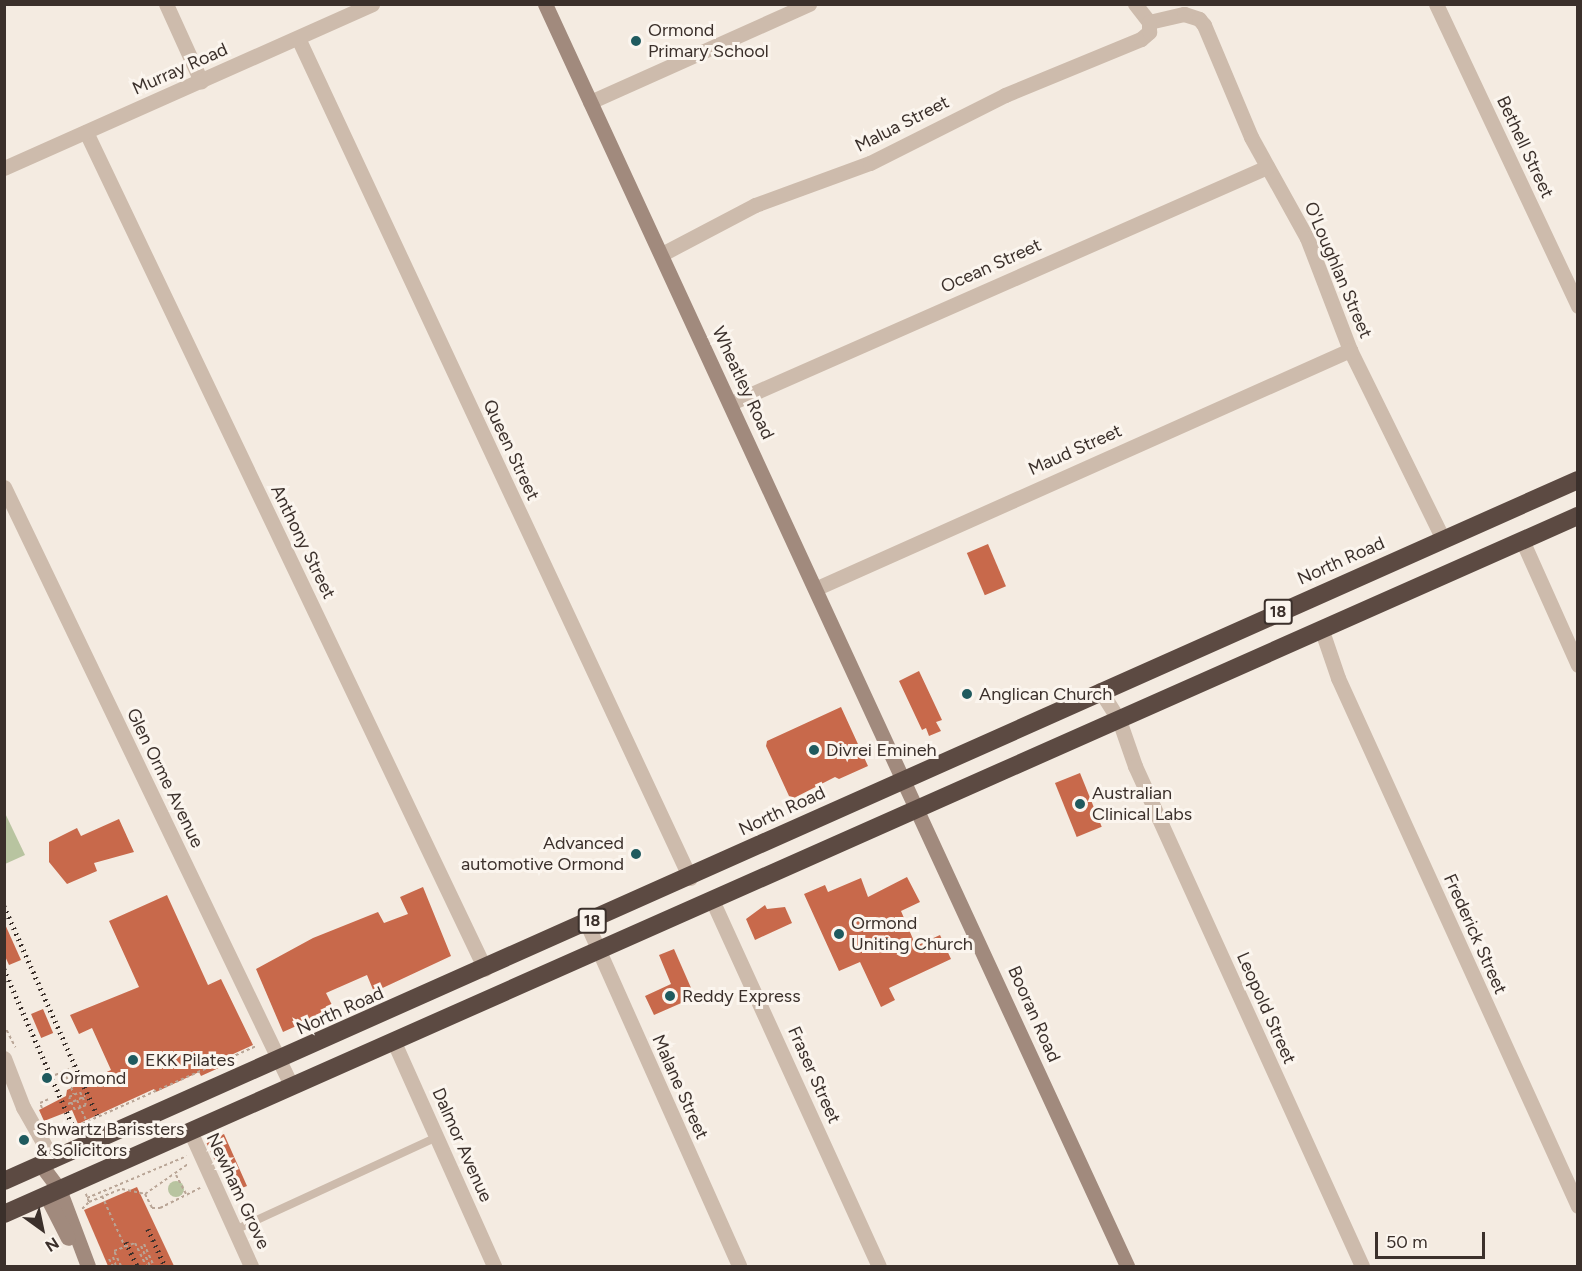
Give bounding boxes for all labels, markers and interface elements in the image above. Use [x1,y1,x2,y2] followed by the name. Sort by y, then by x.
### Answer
[648,20,769,63] place label: Ormond Primary School
[629,34,643,48] marker: Ormond Primary School
[129,38,231,100] street label: Murray Road
[851,91,953,157] street label: Malua Street
[1492,92,1558,202] street label: Bethell Street
[1300,199,1376,341] street label: O'Loughlan Street
[937,234,1045,298] street label: Ocean Street
[707,323,779,443] street label: Wheatley Road
[478,396,544,504] street label: Queen Street
[1025,420,1125,480] street label: Maud Street
[266,482,340,602] street label: Anthony Street
[1294,532,1388,590] street label: North Road
[1263,599,1293,625] road number: 18
[979,683,1112,705] place label: Anglican Church
[960,687,974,701] marker: Anglican Church
[122,705,208,851] street label: Glen Orme Avenue
[826,739,937,761] place label: Divrei Emineh
[807,743,821,757] marker: Divrei Emineh
[735,782,829,840] street label: North Road
[1092,783,1192,826] place label: Australian Clinical Labs
[1073,797,1087,811] marker: Australian Clinical Labs
[461,833,624,876] place label: Advanced automotive Ormond
[629,847,643,861] marker: Advanced automotive Ormond
[1439,870,1511,998] street label: Frederick Street
[577,908,607,934] road number: 18
[851,913,973,956] place label: Ormond Uniting Church
[832,927,846,941] marker: Ormond Uniting Church
[1232,949,1300,1067] street label: Leopold Street
[1003,963,1065,1065] street label: Booran Road
[293,982,387,1040] street label: North Road
[682,985,801,1007] place label: Reddy Express
[663,989,677,1003] marker: Reddy Express
[783,1023,845,1127] street label: Fraser Street
[647,1031,713,1143] street label: Malane Street
[145,1049,235,1071] place label: EKK Pilates
[126,1053,140,1067] marker: EKK Pilates
[60,1067,126,1089] place label: Ormond
[38,1069,56,1087] marker: Ormond
[427,1085,497,1205] street label: Dalmor Avenue
[36,1119,184,1162] place label: Shwartz Barissters & Solicitors
[202,1130,274,1252] street label: Newham Grove
[17,1133,31,1147] marker: Shwartz Barissters & Solicitors
[12,1199,72,1259] north arrow
[1378,1220,1488,1258] scale bar
[1386,1231,1428,1253] text: 50 m
[42,1233,62,1256] text: N

